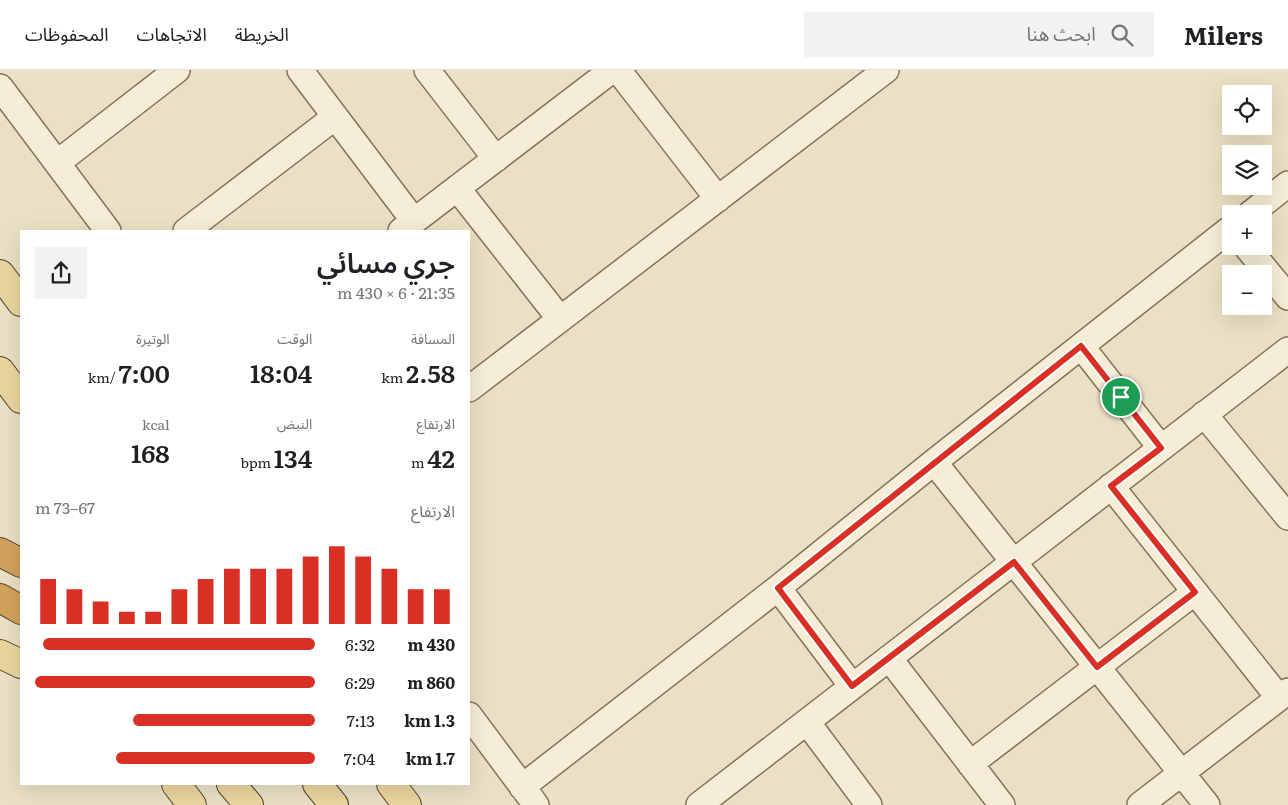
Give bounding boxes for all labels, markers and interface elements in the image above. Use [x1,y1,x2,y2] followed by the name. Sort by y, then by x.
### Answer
[804,12,1154,57] search box
[1184,17,1263,52] text: Milers
[1027,19,1096,47] text: ابحث هنا
[25,20,109,47] text: المحفوظات
[137,20,207,47] text: الاتجاهات
[235,20,289,47] text: الخريطة
[1108,21,1136,49] icon: search
[1222,85,1272,315] map controls
[1222,85,1272,135] button: locate
[1222,145,1272,195] button: layers
[1222,205,1272,255] button: +
[317,240,455,282] text: جري مسائي
[35,247,87,299] button: share
[1222,265,1272,315] button: −
[337,280,455,304] text: 21:35 · 6 × 430 m
[136,328,170,348] text: الوتيرة
[277,328,312,348] text: الوقت
[411,328,455,348] text: المسافة
[119,354,170,391] text: 7:00
[250,354,312,391] text: 18:04
[406,354,455,391] text: 2.58
[88,367,119,387] text: /km
[381,367,406,387] text: km
[1100,376,1142,418] pin
[1107,383,1135,411] icon: arrive
[277,413,312,433] text: النبض
[417,413,455,433] text: الارتفاع
[142,414,170,434] text: kcal
[131,434,170,471] text: 168
[274,439,312,476] text: 134
[427,439,455,476] text: 42
[241,452,274,472] text: bpm
[411,452,427,472] text: m
[35,495,95,519] text: 67–73 m
[411,498,455,522] text: الارتفاع
[345,632,375,656] text: 6:32
[407,632,455,656] text: 430 m
[345,670,375,694] text: 6:29
[407,670,455,694] text: 860 m
[347,708,375,732] text: 7:13
[404,708,455,732] text: 1.3 km
[344,746,375,770] text: 7:04
[406,746,455,770] text: 1.7 km

